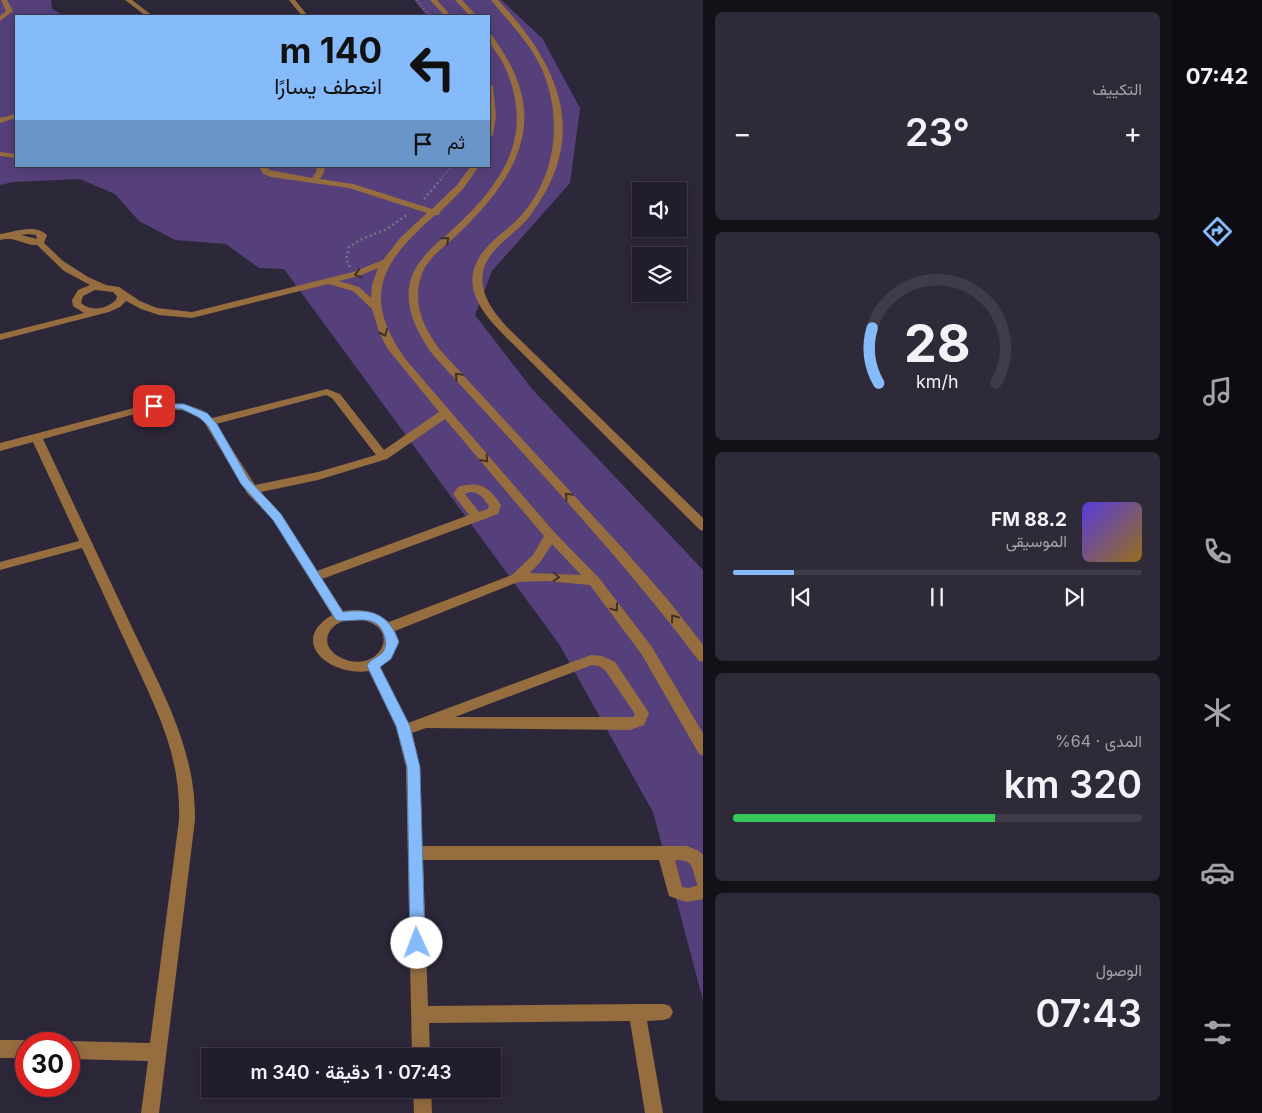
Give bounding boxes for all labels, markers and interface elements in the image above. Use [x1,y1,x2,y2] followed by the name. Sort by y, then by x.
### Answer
[279,29,382,71] text: 140 m
[400,35,465,100] icon: left
[1186,63,1248,89] text: 07:42
[274,73,382,99] text: انعطف يسارًا
[1092,79,1142,99] text: التكييف
[905,109,970,155] text: 23°
[733,116,752,150] text: −
[1123,116,1142,150] text: +
[409,130,437,158] icon: arrive
[447,131,465,154] text: ثم
[632,182,687,302] map controls
[632,182,687,237] button: sound
[1200,214,1235,249] icon: directions
[440,237,449,246] one-way arrow
[632,247,687,302] button: layers
[354,268,362,278] one-way arrow
[904,312,971,375] text: 28
[377,328,388,337] one-way arrow
[916,371,959,392] text: km/h
[455,372,464,381] one-way arrow
[1200,374,1235,409] icon: music
[133,385,175,427] pin
[140,392,168,420] icon: arrive
[480,454,489,463] one-way arrow
[565,492,574,501] one-way arrow
[991,508,1067,531] text: 88.2 FM
[1006,531,1067,551] text: الموسيقى
[1200,534,1235,569] icon: phone
[552,572,560,583] one-way arrow
[787,583,815,611] icon: previous
[923,583,951,611] icon: pause
[1060,583,1088,611] icon: next
[609,602,617,611] one-way arrow
[672,615,680,624] one-way arrow
[1200,695,1235,730] icon: climate
[1055,731,1142,751] text: المدى · 64%
[1004,761,1142,807] text: 320 km
[1200,855,1235,890] icon: car
[390,916,442,968] position arrow
[1096,960,1142,980] text: الوصول
[1035,990,1142,1036] text: 07:43
[1200,1015,1235,1050] icon: filters
[15,1032,80,1097] speed limit sign: 30
[250,1061,452,1084] text: 07:43 · 1 دقيقة · 340 m

